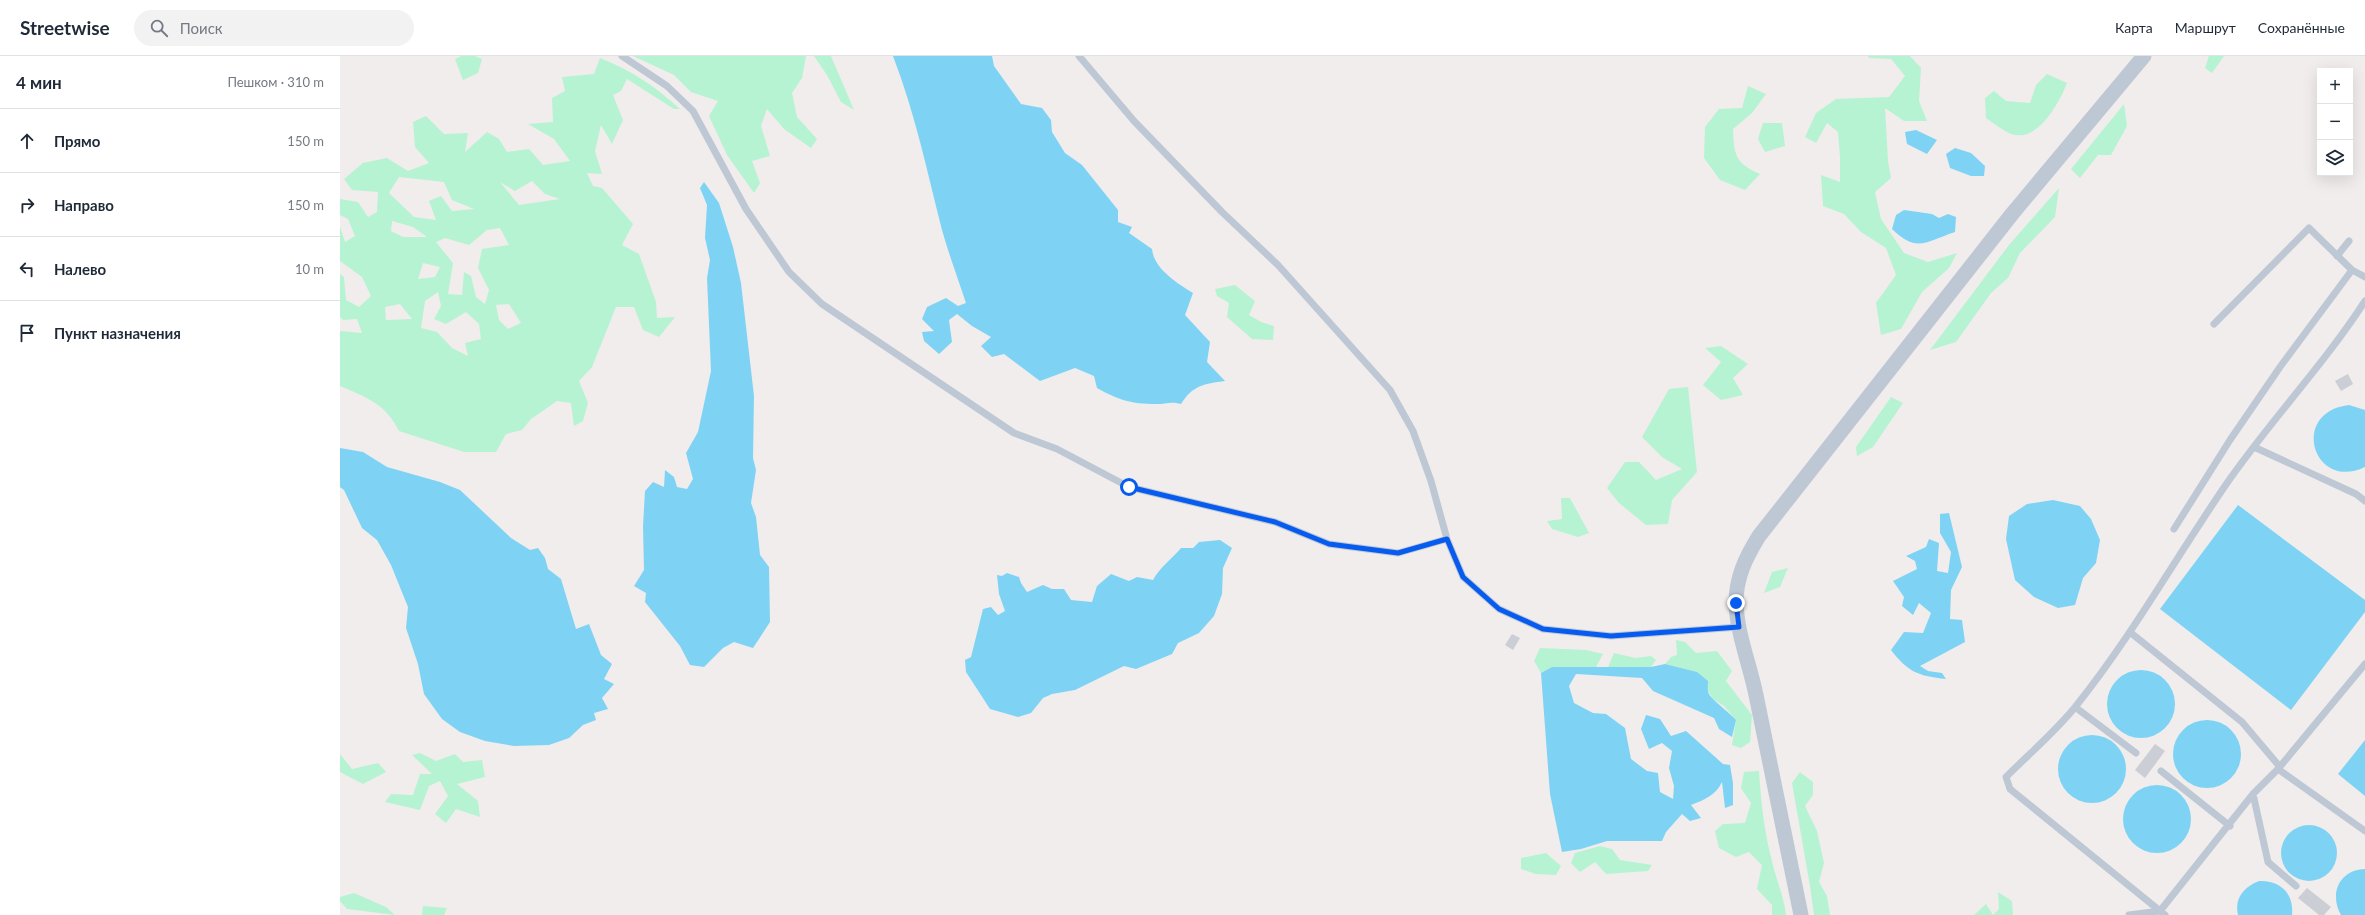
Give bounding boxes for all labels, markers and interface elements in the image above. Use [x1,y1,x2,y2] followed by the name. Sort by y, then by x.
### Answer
[134,10,414,46] search box
[20,16,110,39] text: Streetwise
[148,17,170,39] icon: search
[180,19,223,37] text: Поиск
[2115,19,2153,36] text: Карта
[2175,19,2236,36] text: Маршрут
[2258,19,2345,36] text: Сохранённые
[2317,68,2353,176] map controls
[2317,68,2353,104] button: +
[16,72,62,93] text: 4 мин
[227,74,324,90] text: Пешком · 310 m
[2317,104,2353,140] button: −
[16,130,38,152] icon: ahead
[54,132,100,150] text: Прямо
[287,133,324,149] text: 150 m
[2317,140,2353,176] button: layers
[16,194,38,216] icon: right
[54,196,114,214] text: Направо
[287,197,324,213] text: 150 m
[16,258,38,280] icon: left
[54,260,106,278] text: Налево
[295,261,324,277] text: 10 m
[16,322,38,344] icon: arrive
[54,324,181,342] text: Пункт назначения
[1120,478,1138,496] route start
[1727,594,1745,612] route end

